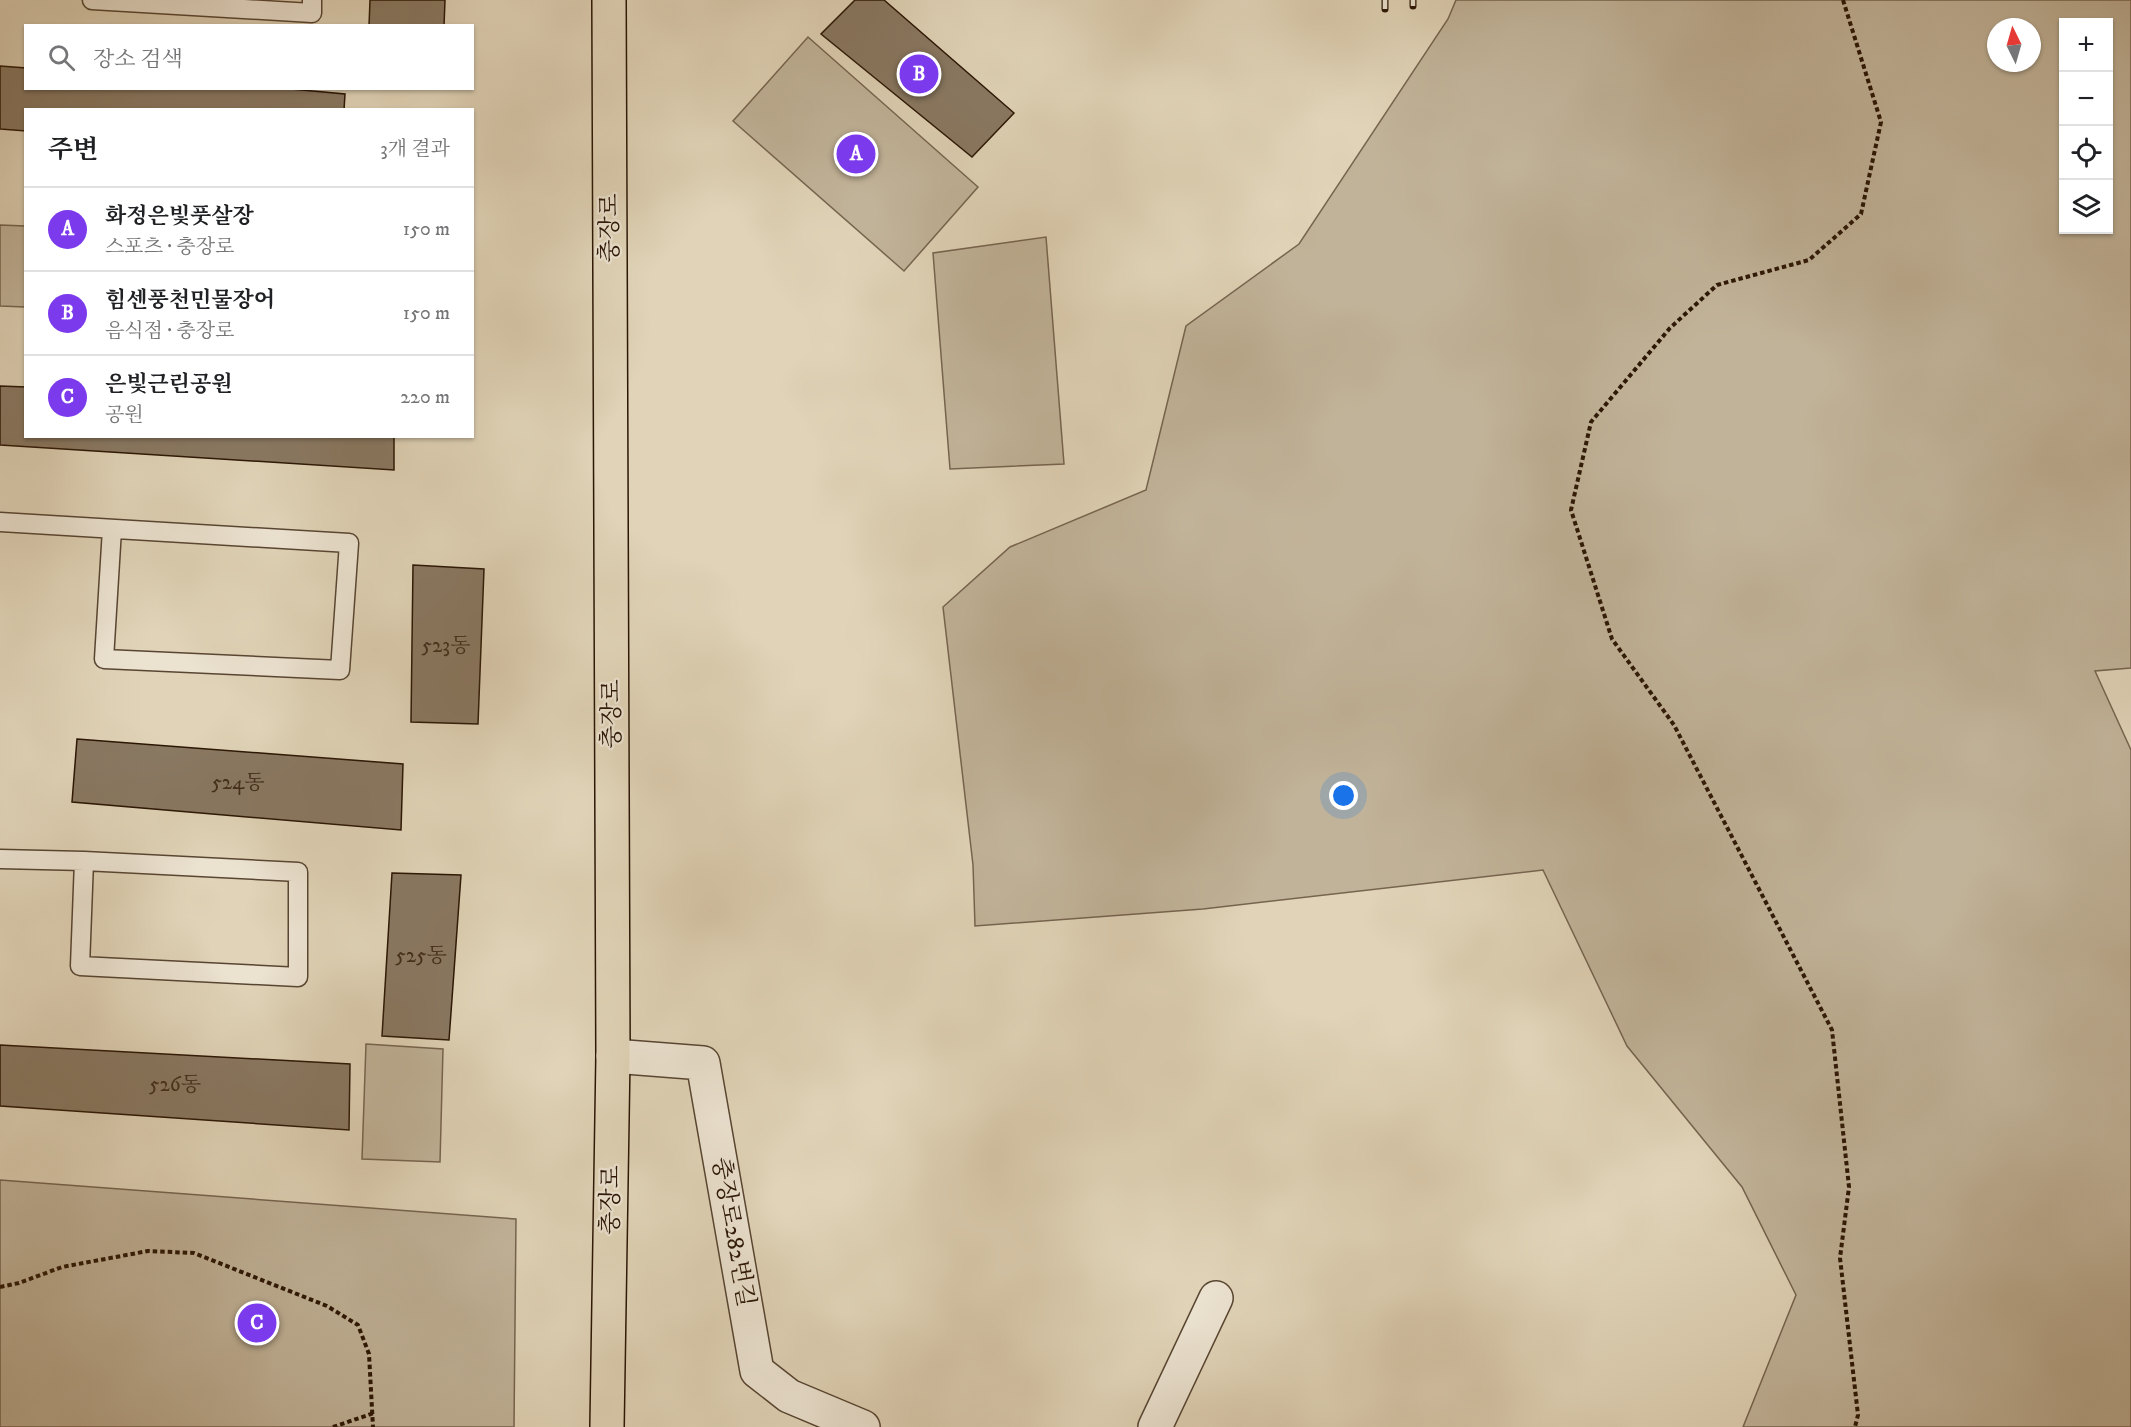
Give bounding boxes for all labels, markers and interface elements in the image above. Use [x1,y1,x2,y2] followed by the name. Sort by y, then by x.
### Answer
[1987,18,2041,72] north arrow
[2059,18,2113,234] map controls
[2059,18,2113,72] button: +
[24,24,474,90] search box
[45,41,78,74] icon: search
[93,46,183,73] text: 장소 검색
[900,52,938,97] pin: B
[2059,72,2113,126] button: −
[2059,126,2113,180] button: locate
[836,132,876,176] pin: A
[48,134,98,167] text: 주변
[380,137,450,162] text: 3개 결과
[2059,180,2113,234] button: layers
[595,193,625,263] street label: 충장로
[105,203,254,230] text: 화정은빛풋살장
[61,217,74,242] text: A
[403,217,450,242] text: 150 m
[105,235,234,260] text: 스포츠 · 충장로
[105,287,275,314] text: 힘센풍천민물장어
[61,301,74,326] text: B
[403,301,450,326] text: 150 m
[105,319,234,344] text: 음식점 · 충장로
[105,371,233,398] text: 은빛근린공원
[61,385,74,410] text: C
[400,385,450,410] text: 220 m
[105,403,144,428] text: 공원
[422,633,470,659] house number: 523동
[597,679,627,749] street label: 충장로
[211,770,265,796] house number: 524동
[1329,781,1358,810] your location
[395,943,447,969] house number: 525동
[149,1072,201,1098] house number: 526동
[705,1155,761,1309] street label: 충장로282번길
[595,1165,627,1235] street label: 충장로
[238,1300,276,1346] pin: C

